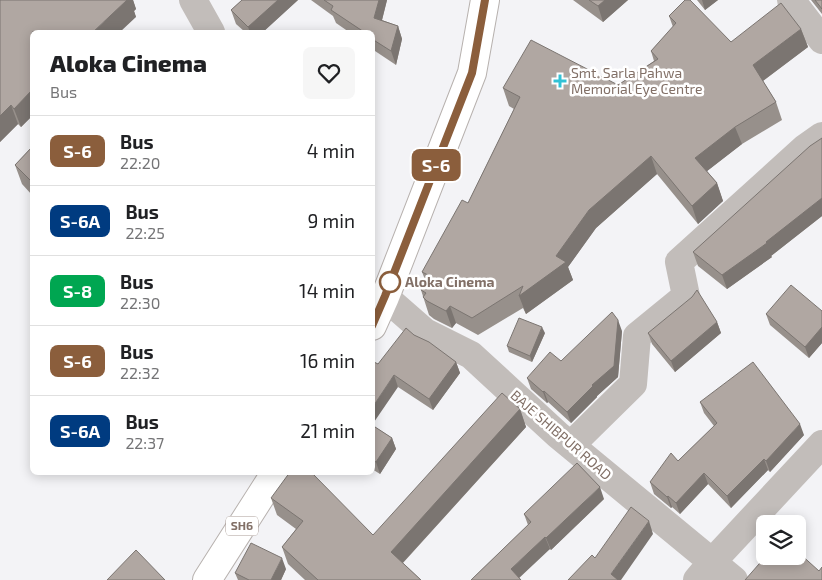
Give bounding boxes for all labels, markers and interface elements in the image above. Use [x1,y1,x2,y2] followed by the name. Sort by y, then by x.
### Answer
[303,47,355,99] button: heart
[50,48,207,77] text: Aloka Cinema
[571,64,702,97] place label: Smt. Sarla Pahwa Memorial Eye Centre
[553,74,567,88] marker: Smt. Sarla Pahwa Memorial Eye Centre
[50,82,77,101] text: Bus
[120,130,154,153] text: Bus
[307,139,355,162] text: 4 min
[63,140,92,162] text: S-6
[407,149,465,181] line badge: S-6
[120,153,160,172] text: 22:20
[422,154,450,176] text: S-6
[125,200,159,223] text: Bus
[307,209,355,232] text: 9 min
[60,210,100,232] text: S-6A
[125,223,165,242] text: 22:25
[120,270,154,293] text: Bus
[379,271,401,293] marker: Aloka Cinema
[405,273,495,290] place label: Aloka Cinema
[299,279,355,302] text: 14 min
[63,280,92,302] text: S-8
[120,293,160,312] text: 22:30
[120,340,154,363] text: Bus
[300,349,355,372] text: 16 min
[63,350,92,372] text: S-6
[120,363,160,382] text: 22:32
[507,386,615,483] street label: BAJE SHIBPUR ROAD
[125,410,159,433] text: Bus
[300,419,355,442] text: 21 min
[60,420,100,442] text: S-6A
[125,433,164,452] text: 22:37
[756,515,806,565] map controls
[756,515,806,565] button: layers
[226,516,258,536] road number: SH6

